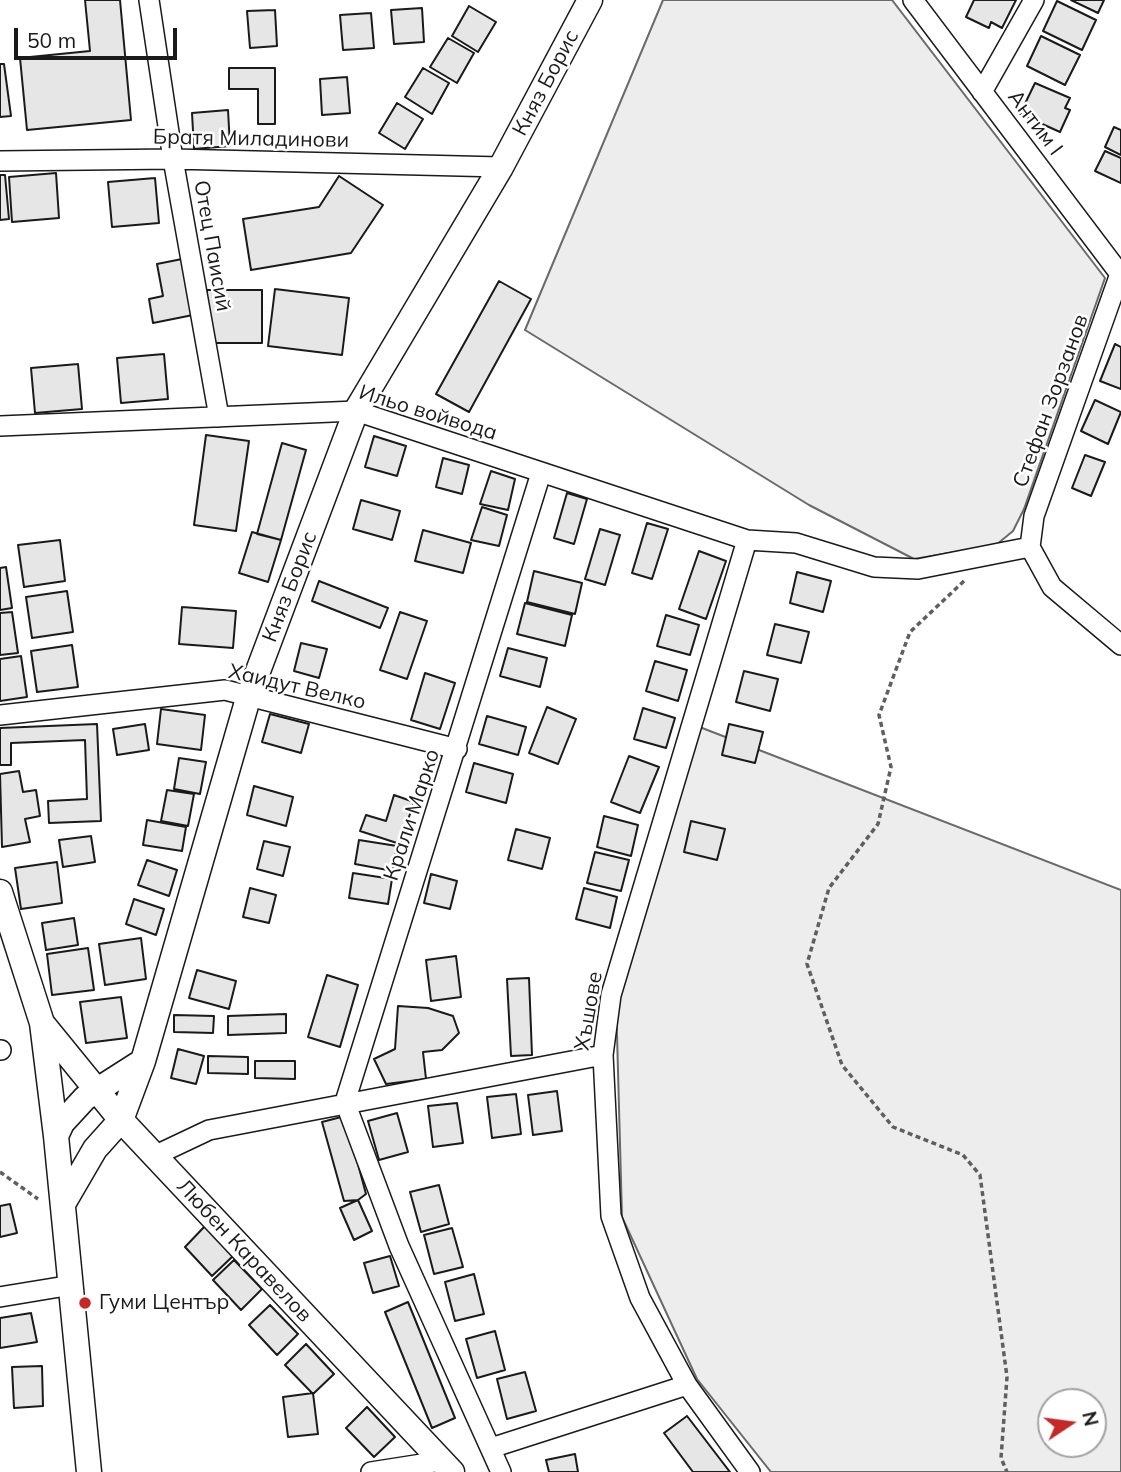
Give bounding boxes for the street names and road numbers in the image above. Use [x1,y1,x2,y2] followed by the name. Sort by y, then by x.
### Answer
[508,26,584,140] street label: Княз Борис
[1002,85,1068,161] street label: Антим I
[153,125,349,153] street label: Братя Миладинови
[188,178,236,314] street label: Отец Паисий
[1008,311,1094,491] street label: Стефан Зорзанов
[356,380,500,446] street label: Ильо войвода
[257,528,323,646] street label: Княз Борис
[226,659,368,715] street label: Хаидут Велко
[379,746,445,884] street label: Крали Марко
[570,970,608,1052] street label: Хъшове
[171,1174,317,1328] street label: Любен Каравелов

